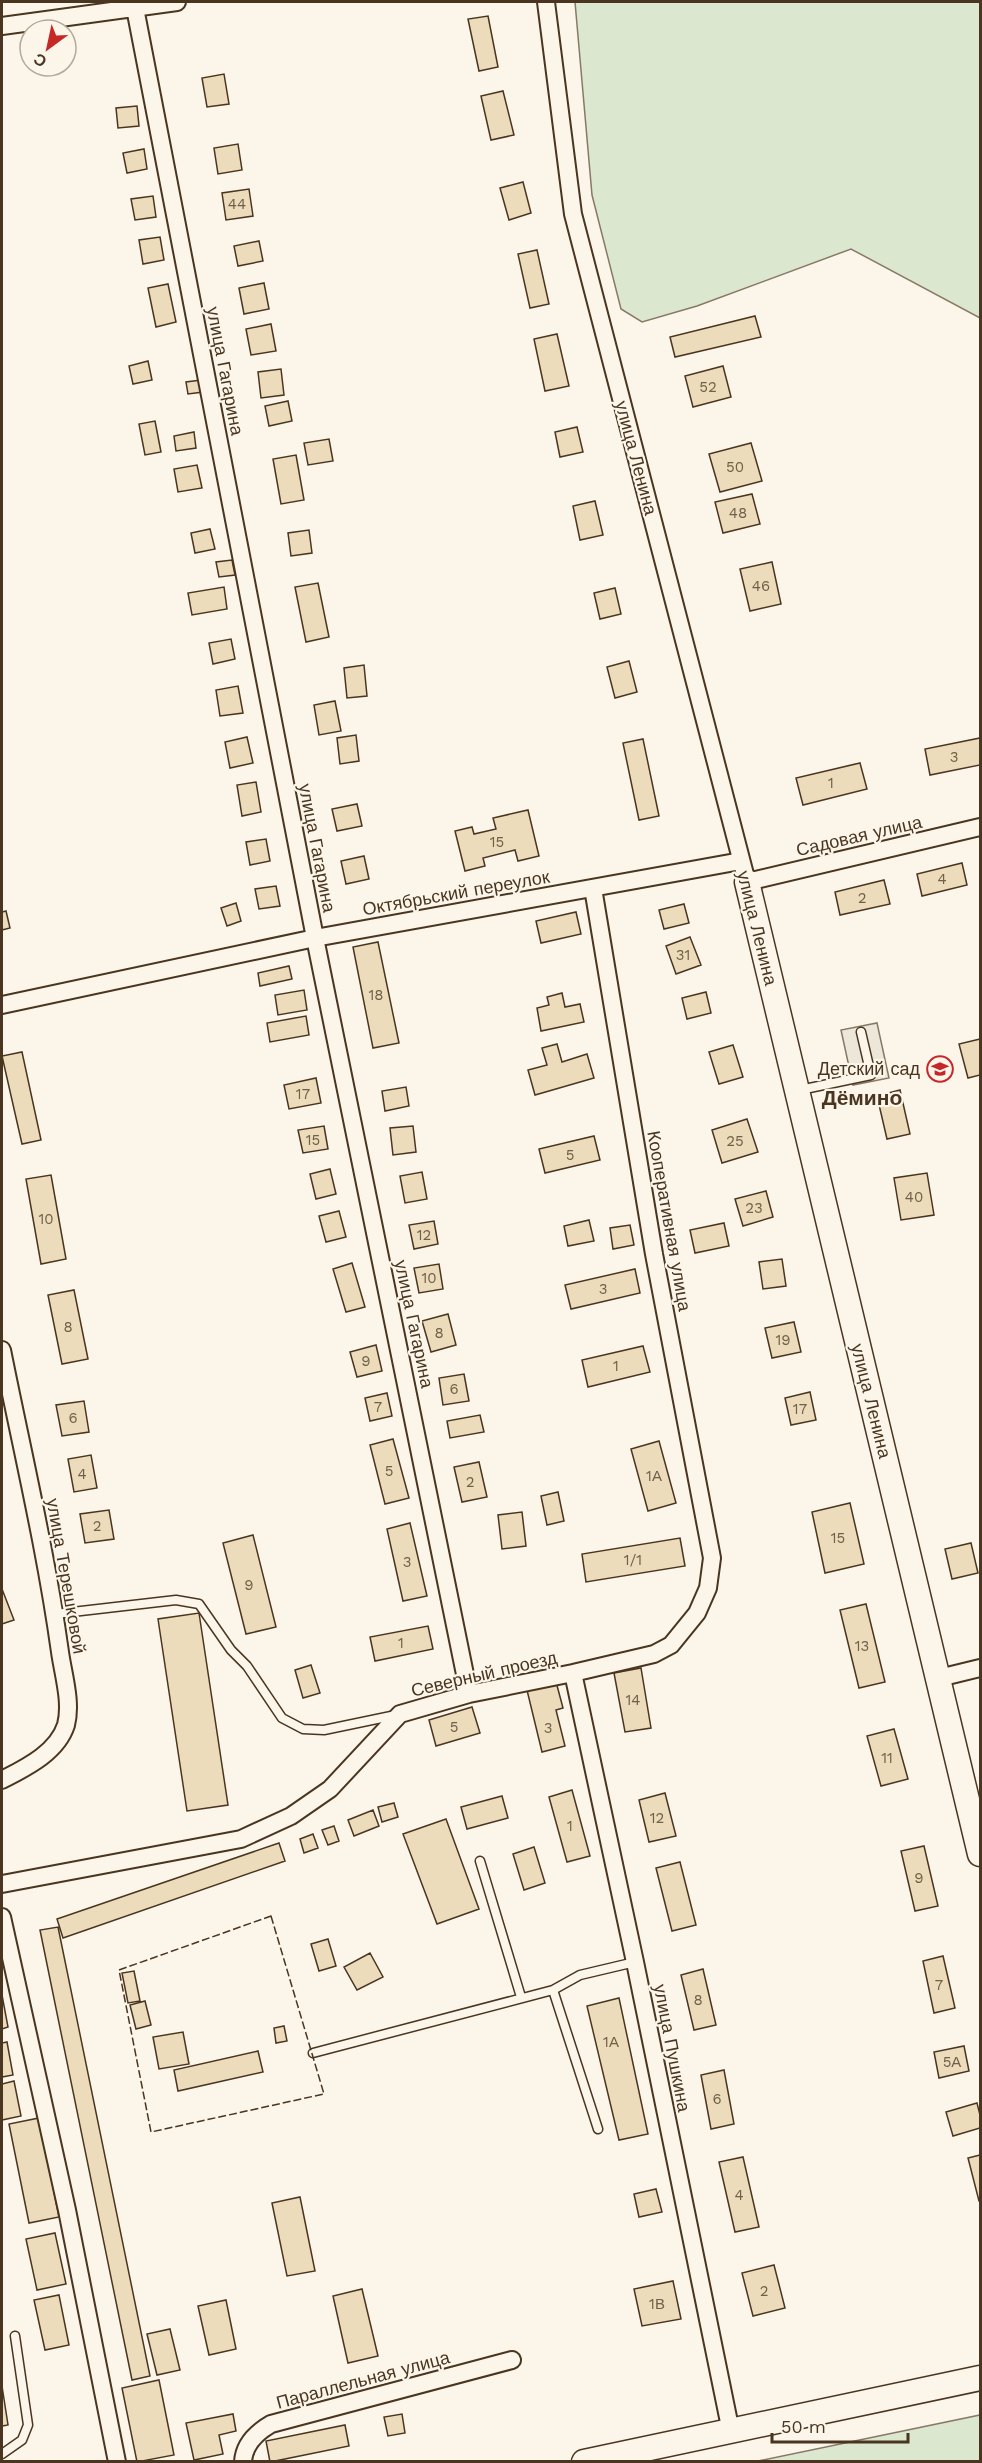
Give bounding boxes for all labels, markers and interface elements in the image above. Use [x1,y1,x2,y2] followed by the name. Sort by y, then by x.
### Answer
[18,18,78,78] north arrow
[30,49,50,71] text: С
[228,195,246,213] house number: 44
[203,305,248,438] street label: улица Гагарина
[699,378,717,396] house number: 52
[611,398,662,518] street label: улица Ленина
[726,458,744,476] house number: 50
[729,504,747,522] house number: 48
[752,577,770,595] house number: 46
[950,748,958,766] house number: 3
[828,774,834,792] house number: 1
[295,782,340,915] street label: улица Гагарина
[794,811,925,860] street label: Садовая улица
[490,833,504,851] house number: 15
[361,866,551,919] street label: Октябрьский переулок
[733,868,782,988] street label: улица Ленина
[937,870,947,888] house number: 4
[858,889,866,907] house number: 2
[676,946,690,964] house number: 31
[368,986,384,1004] house number: 18
[925,1054,955,1084] school or university icon: Детский сад
[818,1058,920,1079] place label: Детский сад
[296,1085,310,1103] house number: 17
[822,1085,902,1110] district label: Дёмино
[643,1129,696,1314] street label: Кооперативная улица
[306,1131,320,1149] house number: 15
[726,1132,744,1150] house number: 25
[566,1146,574,1164] house number: 5
[905,1188,923,1206] house number: 40
[745,1199,763,1217] house number: 23
[38,1210,54,1228] house number: 10
[417,1226,431,1244] house number: 12
[391,1258,439,1391] street label: улица Гагарина
[421,1269,437,1287] house number: 10
[599,1280,607,1298] house number: 3
[63,1318,73,1336] house number: 8
[434,1324,444,1342] house number: 8
[775,1331,791,1349] house number: 19
[847,1341,896,1461] street label: улица Ленина
[361,1352,371,1370] house number: 9
[613,1357,619,1375] house number: 1
[449,1380,459,1398] house number: 6
[374,1398,382,1416] house number: 7
[793,1400,807,1418] house number: 17
[68,1409,78,1427] house number: 6
[385,1462,393,1480] house number: 5
[77,1465,87,1483] house number: 4
[646,1467,662,1485] house number: 1А
[466,1473,474,1491] house number: 2
[42,1496,91,1655] street label: улица Терешковой
[93,1517,101,1535] house number: 2
[831,1529,845,1547] house number: 15
[624,1551,642,1569] house number: 1/1
[403,1553,411,1571] house number: 3
[244,1576,254,1594] house number: 9
[398,1634,404,1652] house number: 1
[855,1637,869,1655] house number: 13
[409,1646,559,1701] street label: Северный проезд
[625,1691,641,1709] house number: 14
[450,1718,458,1736] house number: 5
[544,1719,552,1737] house number: 3
[881,1749,893,1767] house number: 11
[650,1809,664,1827] house number: 12
[567,1817,573,1835] house number: 1
[914,1869,924,1887] house number: 9
[935,1976,943,1994] house number: 7
[650,1982,695,2115] street label: улица Пушкина
[693,1991,703,2009] house number: 8
[603,2033,619,2051] house number: 1А
[943,2053,961,2071] house number: 5А
[712,2090,722,2108] house number: 6
[734,2186,744,2204] house number: 4
[760,2282,768,2300] house number: 2
[649,2295,665,2313] house number: 1В
[274,2346,453,2413] street label: Параллельная улица
[772,2406,908,2444] scale bar
[781,2416,826,2437] text: 50 m

